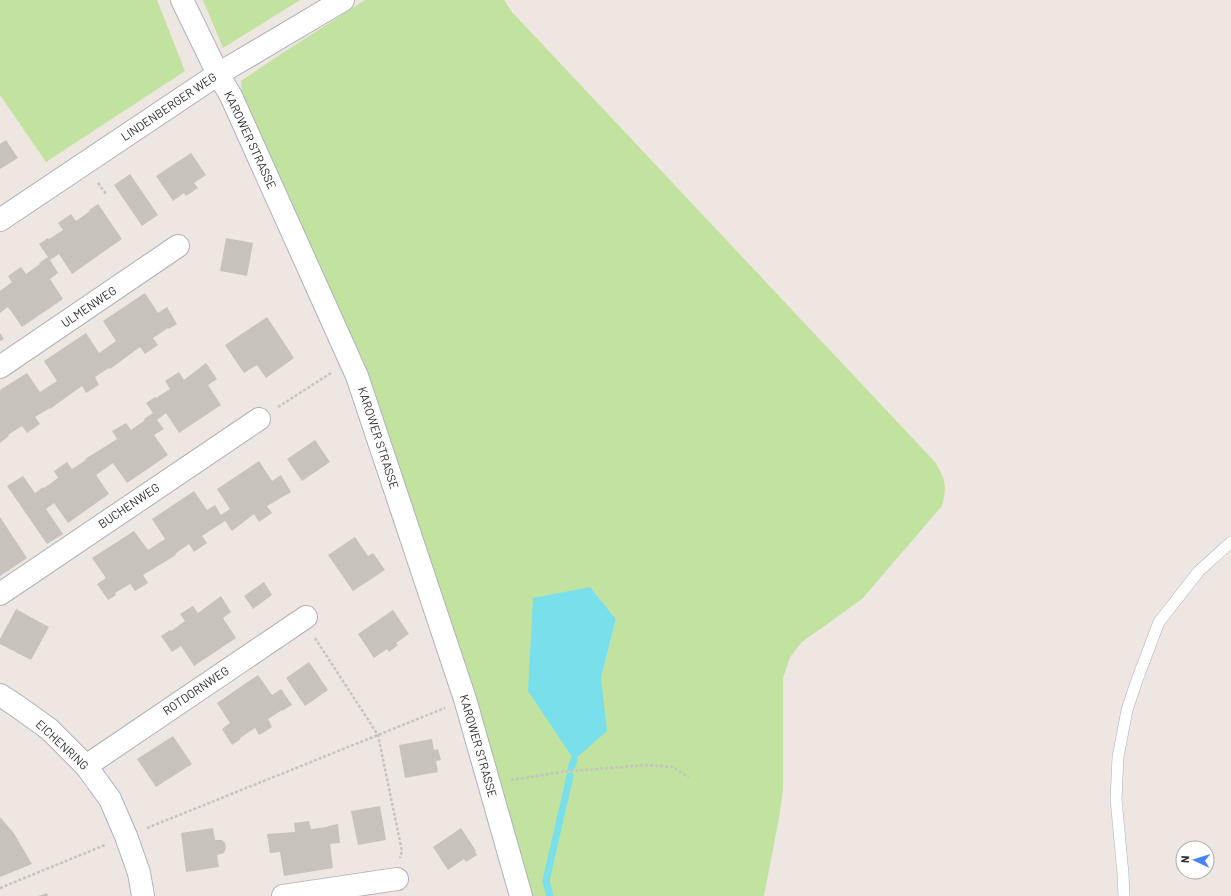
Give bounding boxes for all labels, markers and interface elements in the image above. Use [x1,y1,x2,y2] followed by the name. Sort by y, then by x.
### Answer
[118,69,219,143] street label: LINDENBERGER WEG
[222,88,280,191] street label: KAROWER STRASSE
[58,283,119,330] street label: ULMENWEG
[356,385,402,491] street label: KAROWER STRASSE
[95,480,162,531] street label: BUCHENWEG
[160,663,231,717] street label: ROTDORNWEG
[458,693,500,799] street label: KAROWER STRASSE
[33,716,92,772] street label: EICHENRING
[1175,840,1215,880] north arrow
[1178,855,1191,863] text: N

